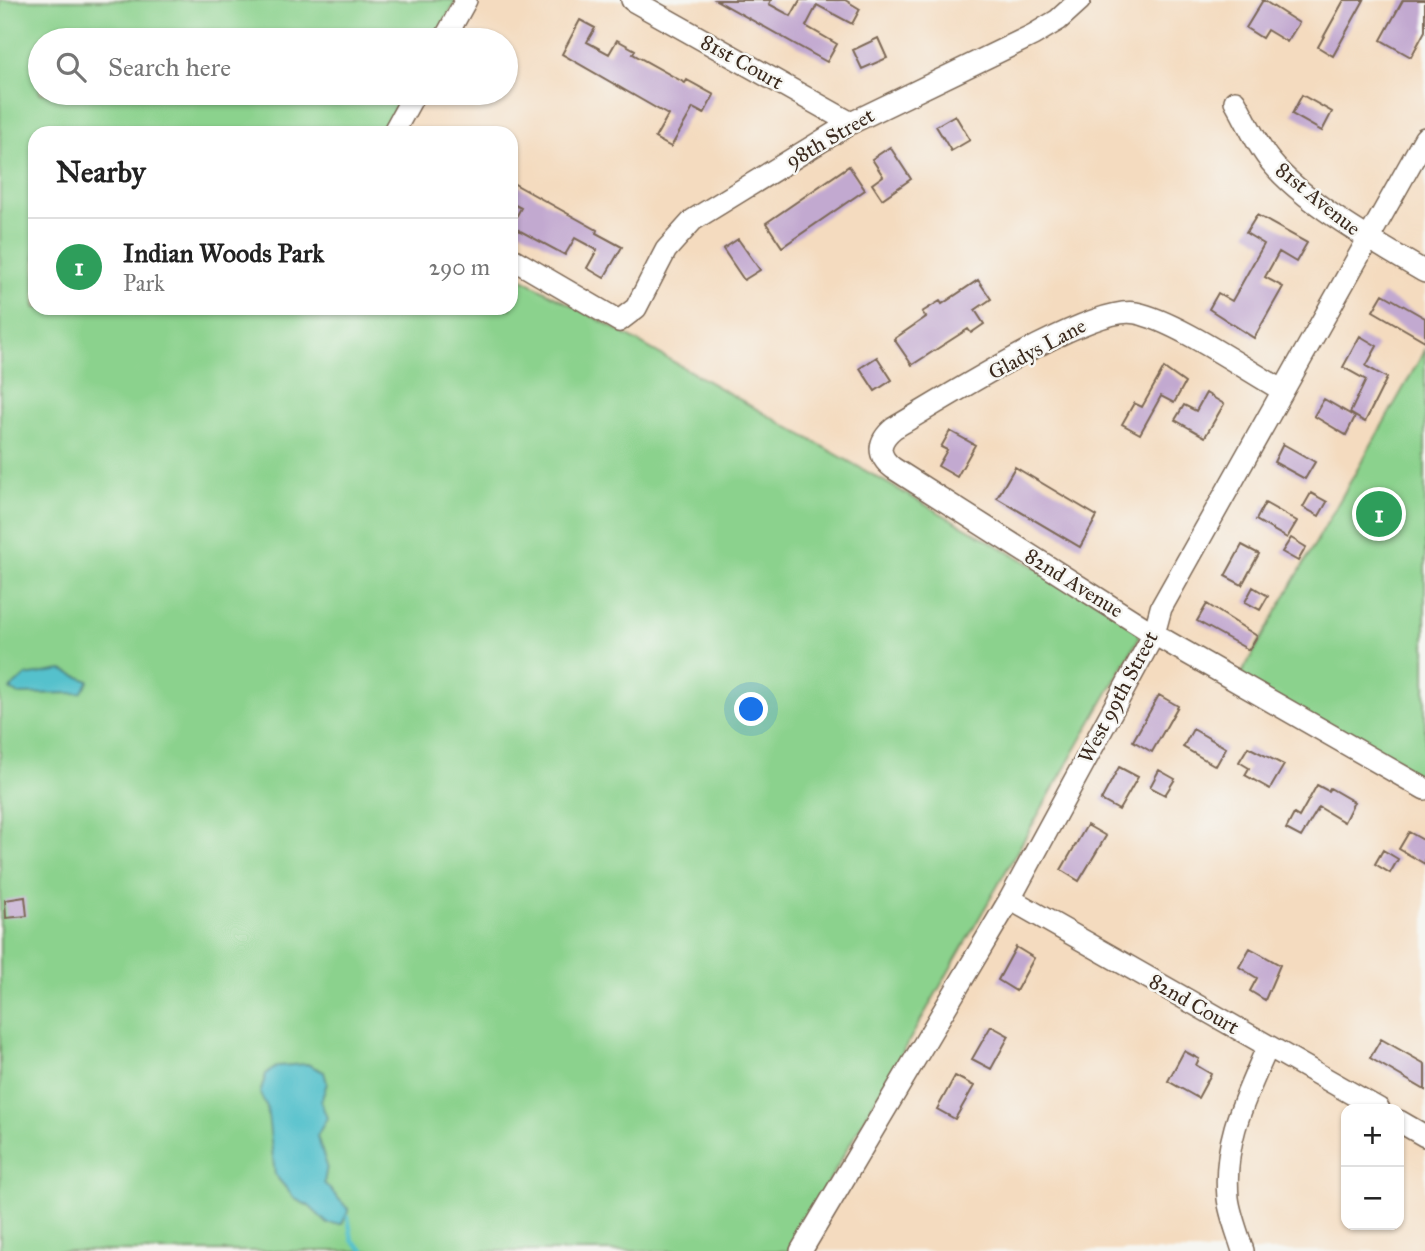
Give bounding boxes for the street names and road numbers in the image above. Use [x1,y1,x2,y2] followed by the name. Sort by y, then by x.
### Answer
[696,29,788,96] street label: 81st Court
[781,102,880,174] street label: 98th Street
[1270,157,1366,241] street label: 81st Avenue
[984,312,1090,386] street label: Gladys Lane
[1020,543,1128,624] street label: 82nd Avenue
[1072,626,1164,767] street label: West 99th Street
[1144,968,1244,1040] street label: 82nd Court

